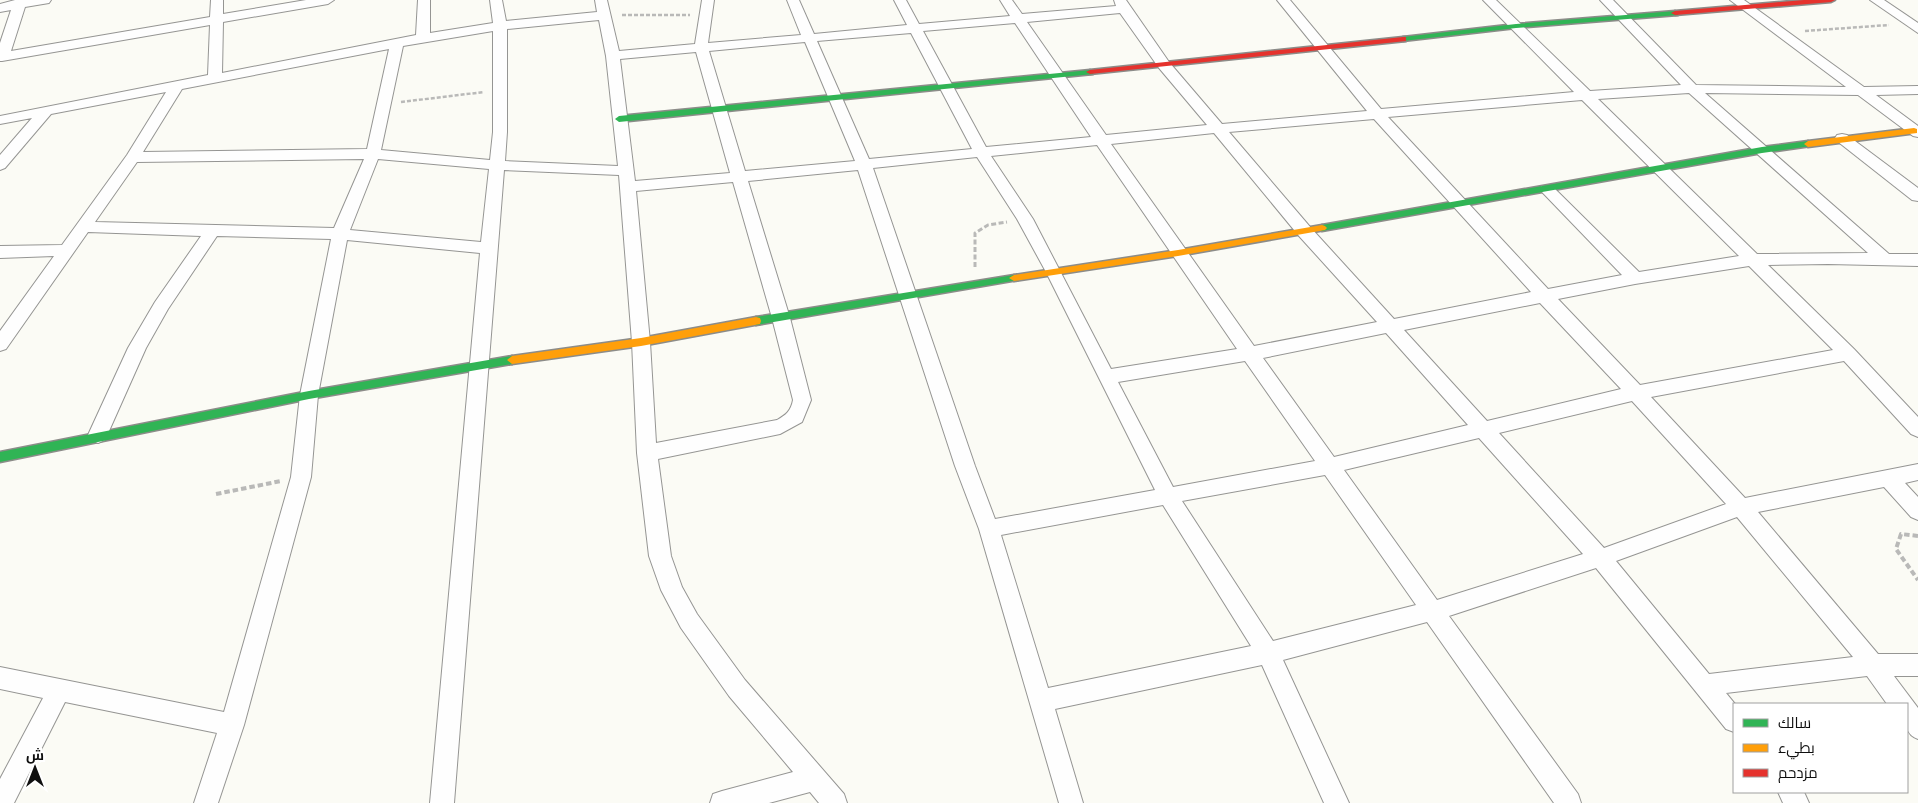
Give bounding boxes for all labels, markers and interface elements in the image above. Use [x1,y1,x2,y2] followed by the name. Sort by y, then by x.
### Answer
[1733,703,1908,793] legend
[1778,714,1811,732] text: سالك
[1778,739,1815,760] text: بطيء
[10,743,60,793] north arrow
[26,747,44,764] text: ش
[1778,764,1818,783] text: مزدحم

